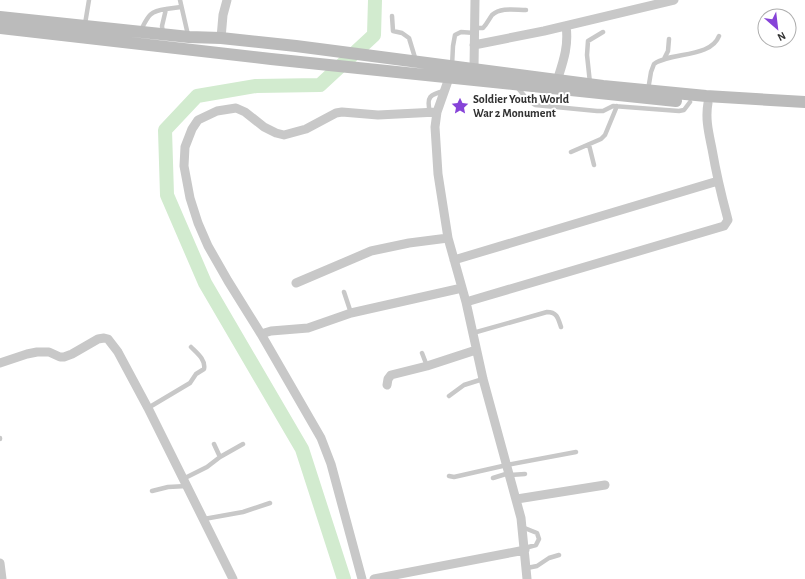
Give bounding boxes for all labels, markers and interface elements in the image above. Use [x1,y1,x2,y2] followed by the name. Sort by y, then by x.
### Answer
[757,8,797,48] north arrow
[775,30,787,43] text: N
[473,93,570,119] place label: Soldier Youth World War 2 Monument
[450,96,470,116] place icon: Soldier Youth World War 2 Monument

